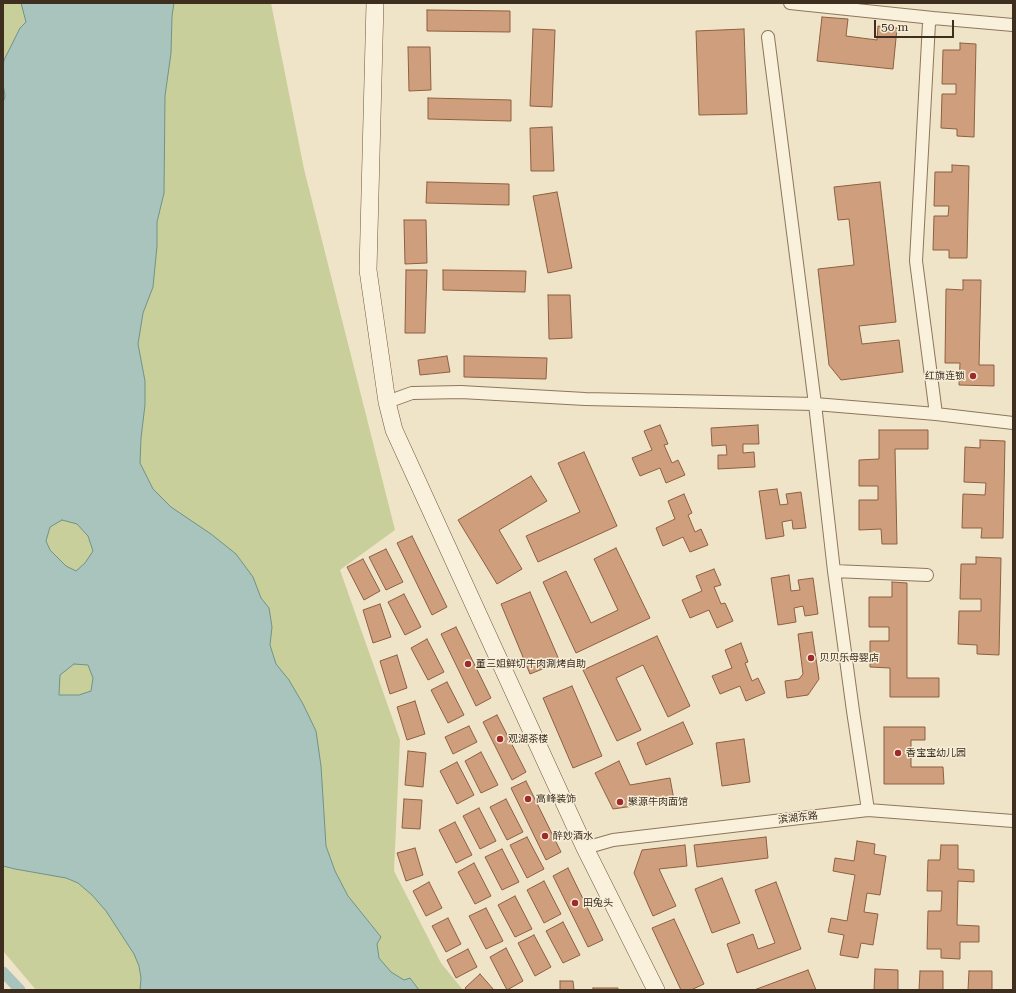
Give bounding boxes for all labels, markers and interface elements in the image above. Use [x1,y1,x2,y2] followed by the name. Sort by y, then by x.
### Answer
[876,12,956,38] scale bar
[881,20,908,34] text: 50 m
[925,370,965,382] place label: 红旗连锁
[968,371,978,381] marker: 红旗连锁
[819,652,879,664] place label: 贝贝乐母婴店
[806,653,816,663] marker: 贝贝乐母婴店
[476,658,586,670] place label: 董三姐鲜切牛肉涮烤自助
[463,659,473,669] marker: 董三姐鲜切牛肉涮烤自助
[508,733,548,745] place label: 观湖茶楼
[495,734,505,744] marker: 观湖茶楼
[906,747,966,759] place label: 香宝宝幼儿园
[893,748,903,758] marker: 香宝宝幼儿园
[536,793,576,805] place label: 高峰装饰
[523,794,533,804] marker: 高峰装饰
[628,796,688,808] place label: 聚源牛肉面馆
[615,797,625,807] marker: 聚源牛肉面馆
[777,810,819,826] street label: 滨湖东路
[553,830,593,842] place label: 醉妙酒水
[540,831,550,841] marker: 醉妙酒水
[583,897,613,909] place label: 田兔头
[570,898,580,908] marker: 田兔头

